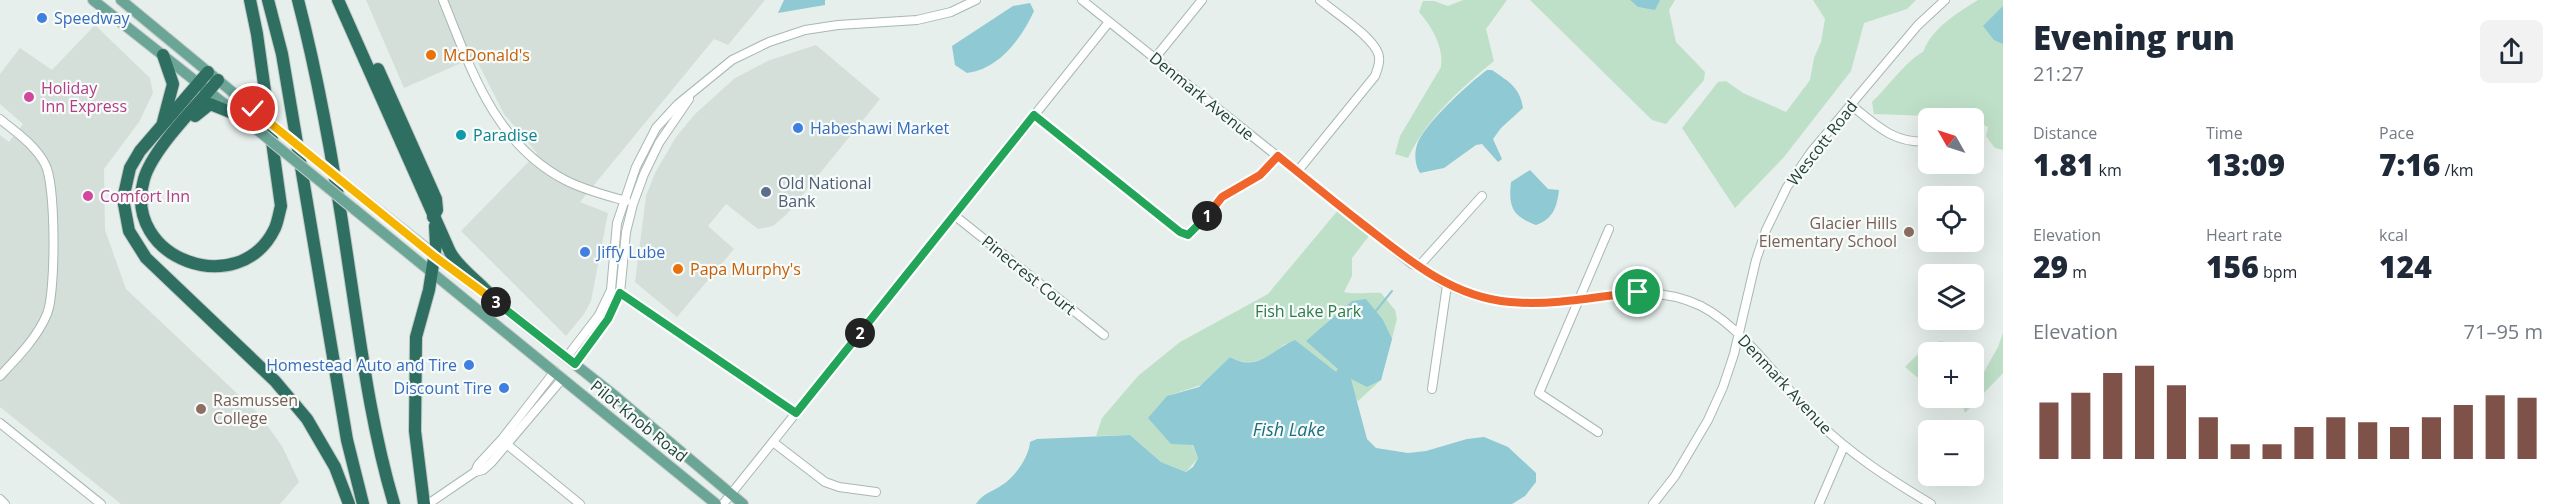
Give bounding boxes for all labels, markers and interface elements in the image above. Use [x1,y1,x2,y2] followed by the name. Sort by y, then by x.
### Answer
[54,7,131,29] place label: Speedway
[35,11,49,25] marker: Speedway
[2033,15,2235,60] text: Evening run
[2480,20,2543,83] button: share
[443,44,530,66] place label: McDonald's
[1145,47,1259,145] street label: Denmark Avenue
[424,48,438,62] marker: McDonald's
[2033,60,2084,87] text: 21:27
[41,77,127,117] place label: Holiday Inn Express
[227,83,278,134] pin
[22,90,36,104] marker: Holiday Inn Express
[236,92,269,125] icon: check
[1782,96,1862,190] street label: Wescott Road
[1918,108,1984,174] north arrow
[1918,108,1984,486] map controls
[810,117,950,139] place label: Habeshawi Market
[791,121,805,135] marker: Habeshawi Market
[2033,122,2097,144] text: Distance
[2206,122,2243,144] text: Time
[2379,122,2414,144] text: Pace
[473,124,537,146] place label: Paradise
[454,128,468,142] marker: Paradise
[2033,144,2094,185] text: 1.81
[2206,144,2285,185] text: 13:09
[2379,144,2440,185] text: 7:16
[2094,159,2122,181] text: km
[2440,159,2474,181] text: /km
[778,172,871,212] place label: Old National Bank
[100,185,190,207] place label: Comfort Inn
[759,185,773,199] marker: Old National Bank
[1918,186,1984,252] button: locate
[81,189,95,203] marker: Comfort Inn
[1192,201,1222,231] pin: 1
[1202,205,1212,227] text: 1
[1759,212,1897,252] place label: Glacier Hills Elementary School
[2033,224,2101,246] text: Elevation
[2206,224,2282,246] text: Heart rate
[2379,224,2408,246] text: kcal
[1902,225,1916,239] marker: Glacier Hills Elementary School
[977,230,1081,320] street label: Pinecrest Court
[595,241,665,263] place label: Jiffy Lube
[578,245,592,259] marker: Jiffy Lube
[2033,246,2068,287] text: 29
[2206,246,2259,287] text: 156
[2379,246,2432,287] text: 124
[690,258,801,280] place label: Papa Murphy's
[2068,261,2087,283] text: m
[2259,261,2297,283] text: bpm
[671,262,685,276] marker: Papa Murphy's
[1918,264,1984,330] button: layers
[1612,266,1663,317] pin
[1621,275,1654,308] icon: arrive
[481,287,511,317] pin: 3
[491,291,501,313] text: 3
[1255,300,1362,322] park label: Fish Lake Park
[845,318,875,348] pin: 2
[2033,318,2118,345] text: Elevation
[2464,318,2543,345] text: 71–95 m
[855,322,865,344] text: 2
[1733,329,1837,439] street label: Denmark Avenue
[1918,342,1984,408] button: +
[266,354,457,376] place label: Homestead Auto and Tire
[462,358,476,372] marker: Homestead Auto and Tire
[586,375,692,467] street label: Pilot Knob Road
[394,377,492,399] place label: Discount Tire
[497,381,511,395] marker: Discount Tire
[213,389,298,429] place label: Rasmussen College
[194,402,208,416] marker: Rasmussen College
[1253,417,1325,441] water label: Fish Lake
[1918,420,1984,486] button: −

